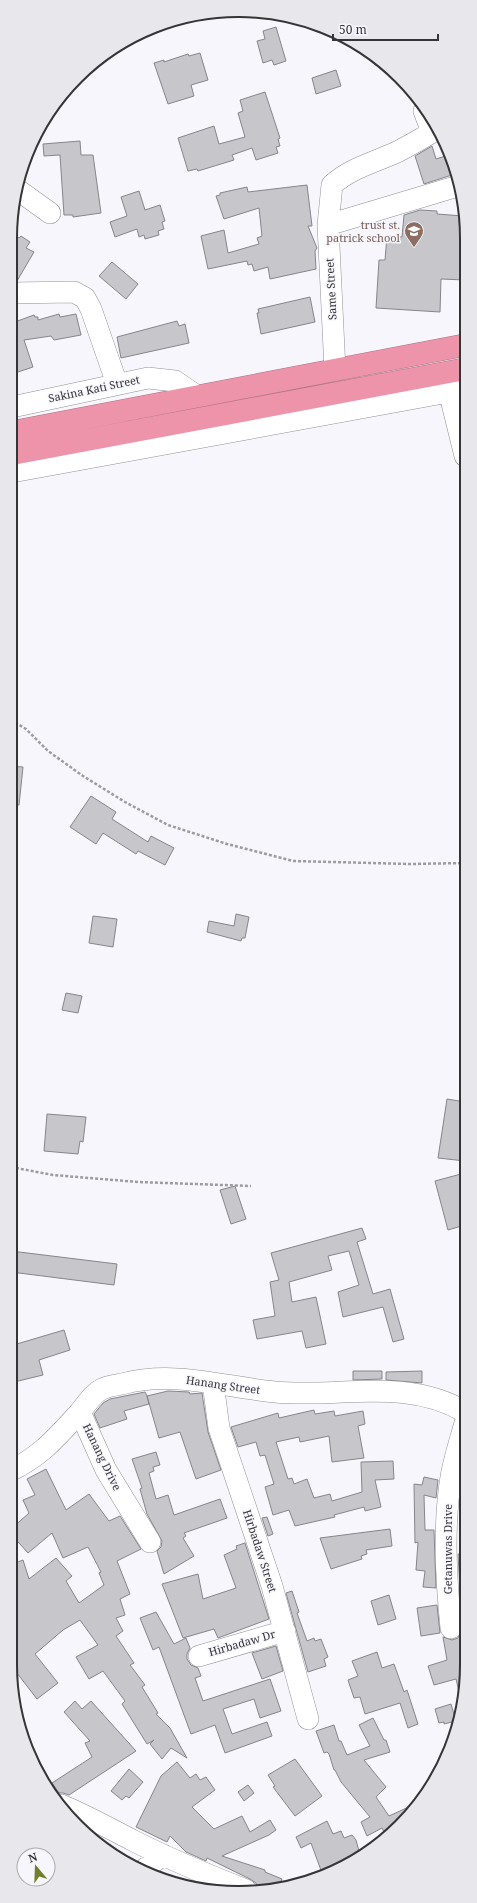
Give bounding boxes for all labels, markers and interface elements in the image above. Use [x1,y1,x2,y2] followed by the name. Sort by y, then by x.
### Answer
[333,16,438,42] scale bar
[339,21,367,38] text: 50 m
[326,217,401,245] place label: trust st. patrick school
[403,220,425,248] school or university icon: trust st. patrick school
[321,258,340,320] street label: Same Street
[47,371,141,406] street label: Sakina Kati Street
[185,1372,261,1397] street label: Hanang Street
[80,1421,125,1493] street label: Hanang Drive
[440,1504,455,1594] street label: Getanuwas Drive
[240,1507,281,1594] street label: Hirbadaw Street
[207,1626,278,1659] street label: Hirbadaw Dr
[16,1847,56,1887] north arrow
[26,1848,39,1866] text: N

